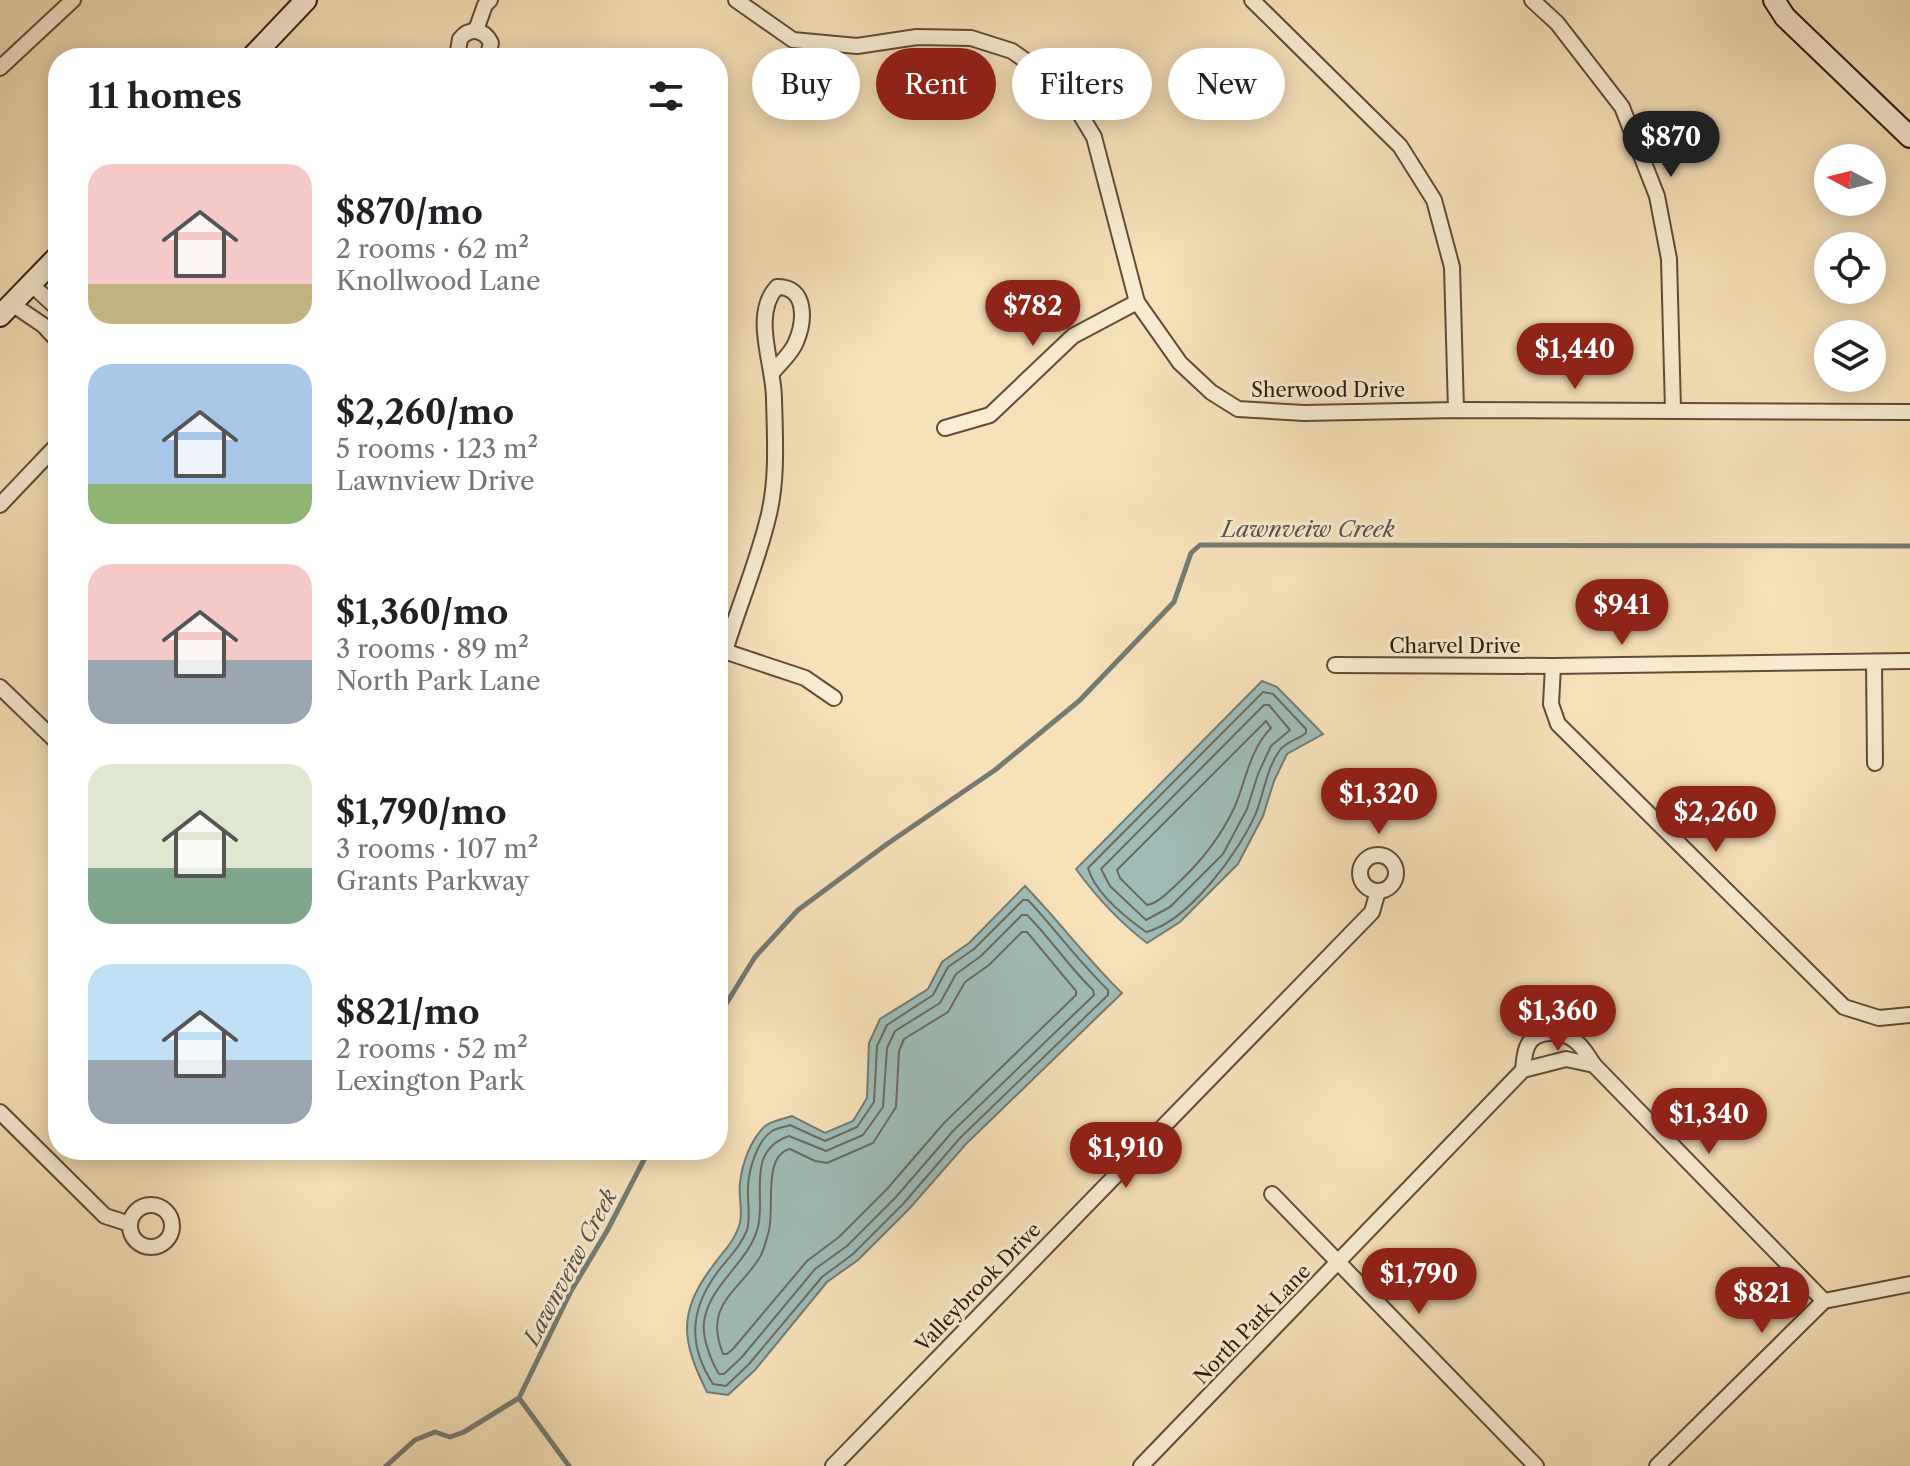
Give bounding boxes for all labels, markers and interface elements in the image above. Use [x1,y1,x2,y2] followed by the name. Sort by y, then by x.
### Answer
[752,48,860,120] chip: Buy
[876,48,996,120] chip: Rent
[1012,48,1152,120] chip: Filters
[1168,48,1285,120] chip: New
[644,74,688,118] icon: filters
[88,75,242,117] text: 11 homes
[1624,111,1718,179] pin: $870
[1641,121,1701,153] text: $870
[1814,144,1886,216] north arrow
[1814,144,1886,392] map controls
[336,191,483,233] text: $870/mo
[152,196,248,292] icon: home
[1814,232,1886,304] button: locate
[336,233,529,265] text: 2 rooms · 62 m²
[336,265,541,297] text: Knollwood Lane
[986,280,1080,348] pin: $782
[1003,290,1063,322] text: $782
[1814,320,1886,392] button: layers
[1510,323,1640,391] pin: $1,440
[1535,333,1615,365] text: $1,440
[1251,378,1405,402] street label: Sherwood Drive
[336,391,514,433] text: $2,260/mo
[152,396,248,492] icon: home
[336,433,538,465] text: 5 rooms · 123 m²
[336,465,535,497] text: Lawnview Drive
[1219,516,1395,543] water label: Lawnveiw Creek
[1575,579,1669,647] pin: $941
[1593,589,1651,621] text: $941
[336,591,508,633] text: $1,360/mo
[152,596,248,692] icon: home
[336,633,529,665] text: 3 rooms · 89 m²
[1389,634,1521,658] street label: Charvel Drive
[336,665,541,697] text: North Park Lane
[1314,768,1444,836] pin: $1,320
[1339,778,1419,810] text: $1,320
[1651,786,1781,854] pin: $2,260
[336,791,507,833] text: $1,790/mo
[152,796,248,892] icon: home
[1674,796,1758,828] text: $2,260
[336,833,538,865] text: 3 rooms · 107 m²
[336,865,529,897] text: Grants Parkway
[1493,985,1623,1053] pin: $1,360
[336,991,480,1033] text: $821/mo
[1518,995,1598,1027] text: $1,360
[152,996,248,1092] icon: home
[336,1033,528,1065] text: 2 rooms · 52 m²
[336,1065,524,1097] text: Lexington Park
[1644,1088,1774,1156] pin: $1,340
[1669,1098,1749,1130] text: $1,340
[1061,1122,1191,1190] pin: $1,910
[1088,1132,1164,1164] text: $1,910
[517,1184,623,1352] water label: Lawnveiw Creek
[910,1217,1046,1357] street label: Valleybrook Drive
[1354,1248,1484,1316] pin: $1,790
[1380,1258,1458,1290] text: $1,790
[1189,1259,1315,1389] street label: North Park Lane
[1715,1267,1809,1335] pin: $821
[1733,1277,1791,1309] text: $821

